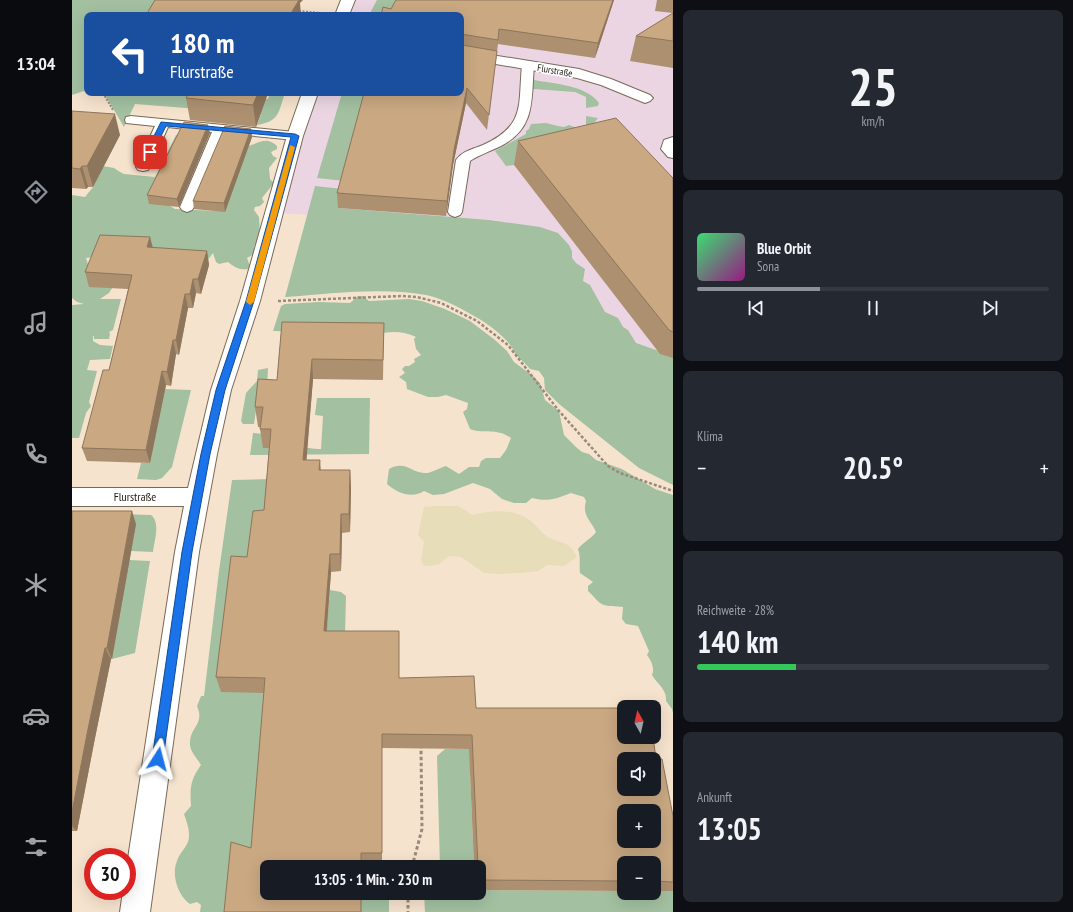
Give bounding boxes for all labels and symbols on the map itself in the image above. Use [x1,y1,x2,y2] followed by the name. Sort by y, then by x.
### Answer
[536,61,573,80] street label: Flurstraße
[133,135,167,169] pin
[114,489,156,504] street label: Flurstraße
[617,700,661,744] north arrow
[137,738,179,780] position arrow
[84,848,136,900] speed limit sign: 30

